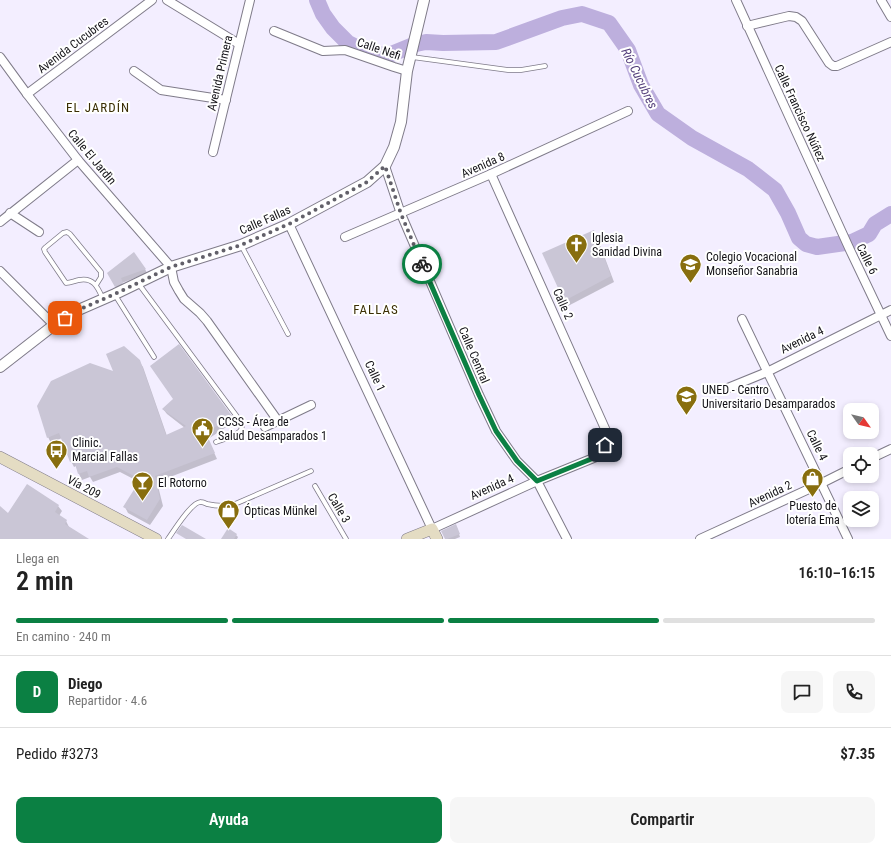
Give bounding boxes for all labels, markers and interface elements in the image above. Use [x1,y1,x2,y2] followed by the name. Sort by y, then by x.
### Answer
[35,14,111,76] street label: Avenida Cucubres
[204,34,236,112] street label: Avenida Primera
[355,35,403,63] street label: Calle Nefi
[618,45,661,111] water label: Río Cucubres
[771,62,829,164] street label: Calle Francisco Núñez
[66,100,130,115] district label: EL JARDÍN
[65,127,119,188] street label: Calle El Jardìn
[459,149,507,181] street label: Avenida 8
[237,203,293,237] street label: Calle Fallas
[592,231,662,259] place label: Iglesia Sanidad Divina
[564,232,590,265] church icon: Iglesia Sanidad Divina
[854,241,880,277] street label: Calle 6
[402,244,442,284] courier
[706,250,798,278] place label: Colegio Vocacional Monseñor Sanabria
[677,251,703,284] school or university icon: Colegio Vocacional Monseñor Sanabria
[411,253,433,275] icon: bike
[550,286,576,322] street label: Calle 2
[48,301,82,335] pin
[353,302,399,317] district label: FALLAS
[54,307,76,329] icon: bag
[778,324,826,356] street label: Avenida 4
[456,325,492,385] street label: Calle Central
[362,358,388,394] street label: Calle 1
[702,383,835,411] place label: UNED - Centro Universitario Desamparados
[673,384,699,417] school or university icon: UNED - Centro Universitario Desamparados
[843,403,879,439] north arrow
[843,403,879,527] map controls
[218,414,327,443] place label: CCSS - Área de Salud Desamparados 1
[190,416,216,449] public building icon: CCSS - Área de Salud Desamparados 1
[804,427,830,463] street label: Calle 4
[588,428,622,462] pin
[594,434,616,456] icon: home
[72,436,138,464] place label: Clinic. Marcial Fallas
[44,437,70,470] bus stop icon: Clinic. Marcial Fallas
[843,447,879,483] button: locate
[800,466,826,499] shop icon: Puesto de lotería Ema
[129,470,155,503] bar icon: El Rotorno
[468,471,516,503] street label: Avenida 4
[65,472,103,502] street label: Vía 209
[158,476,207,490] place label: El Rotorno
[746,478,794,510] street label: Avenida 2
[325,491,353,526] street label: Calle 3
[843,491,879,527] button: layers
[216,498,242,531] shop icon: Ópticas Münkel
[786,499,840,527] place label: Puesto de lotería Ema
[244,503,317,518] place label: Ópticas Münkel
[16,551,59,566] text: Llega en
[798,564,875,582] text: 16:10–16:15
[16,566,74,596] text: 2 min
[16,629,111,644] text: En camino · 240 m
[781,671,823,713] button: chat
[833,671,875,713] button: phone
[68,675,102,693] text: Diego
[33,683,41,701] text: D
[68,693,147,708] text: Repartidor · 4.6
[16,745,98,763] text: Pedido #3273
[840,745,875,763] text: $7.35
[16,797,442,843] button: Ayuda
[450,797,875,843] button: Compartir

